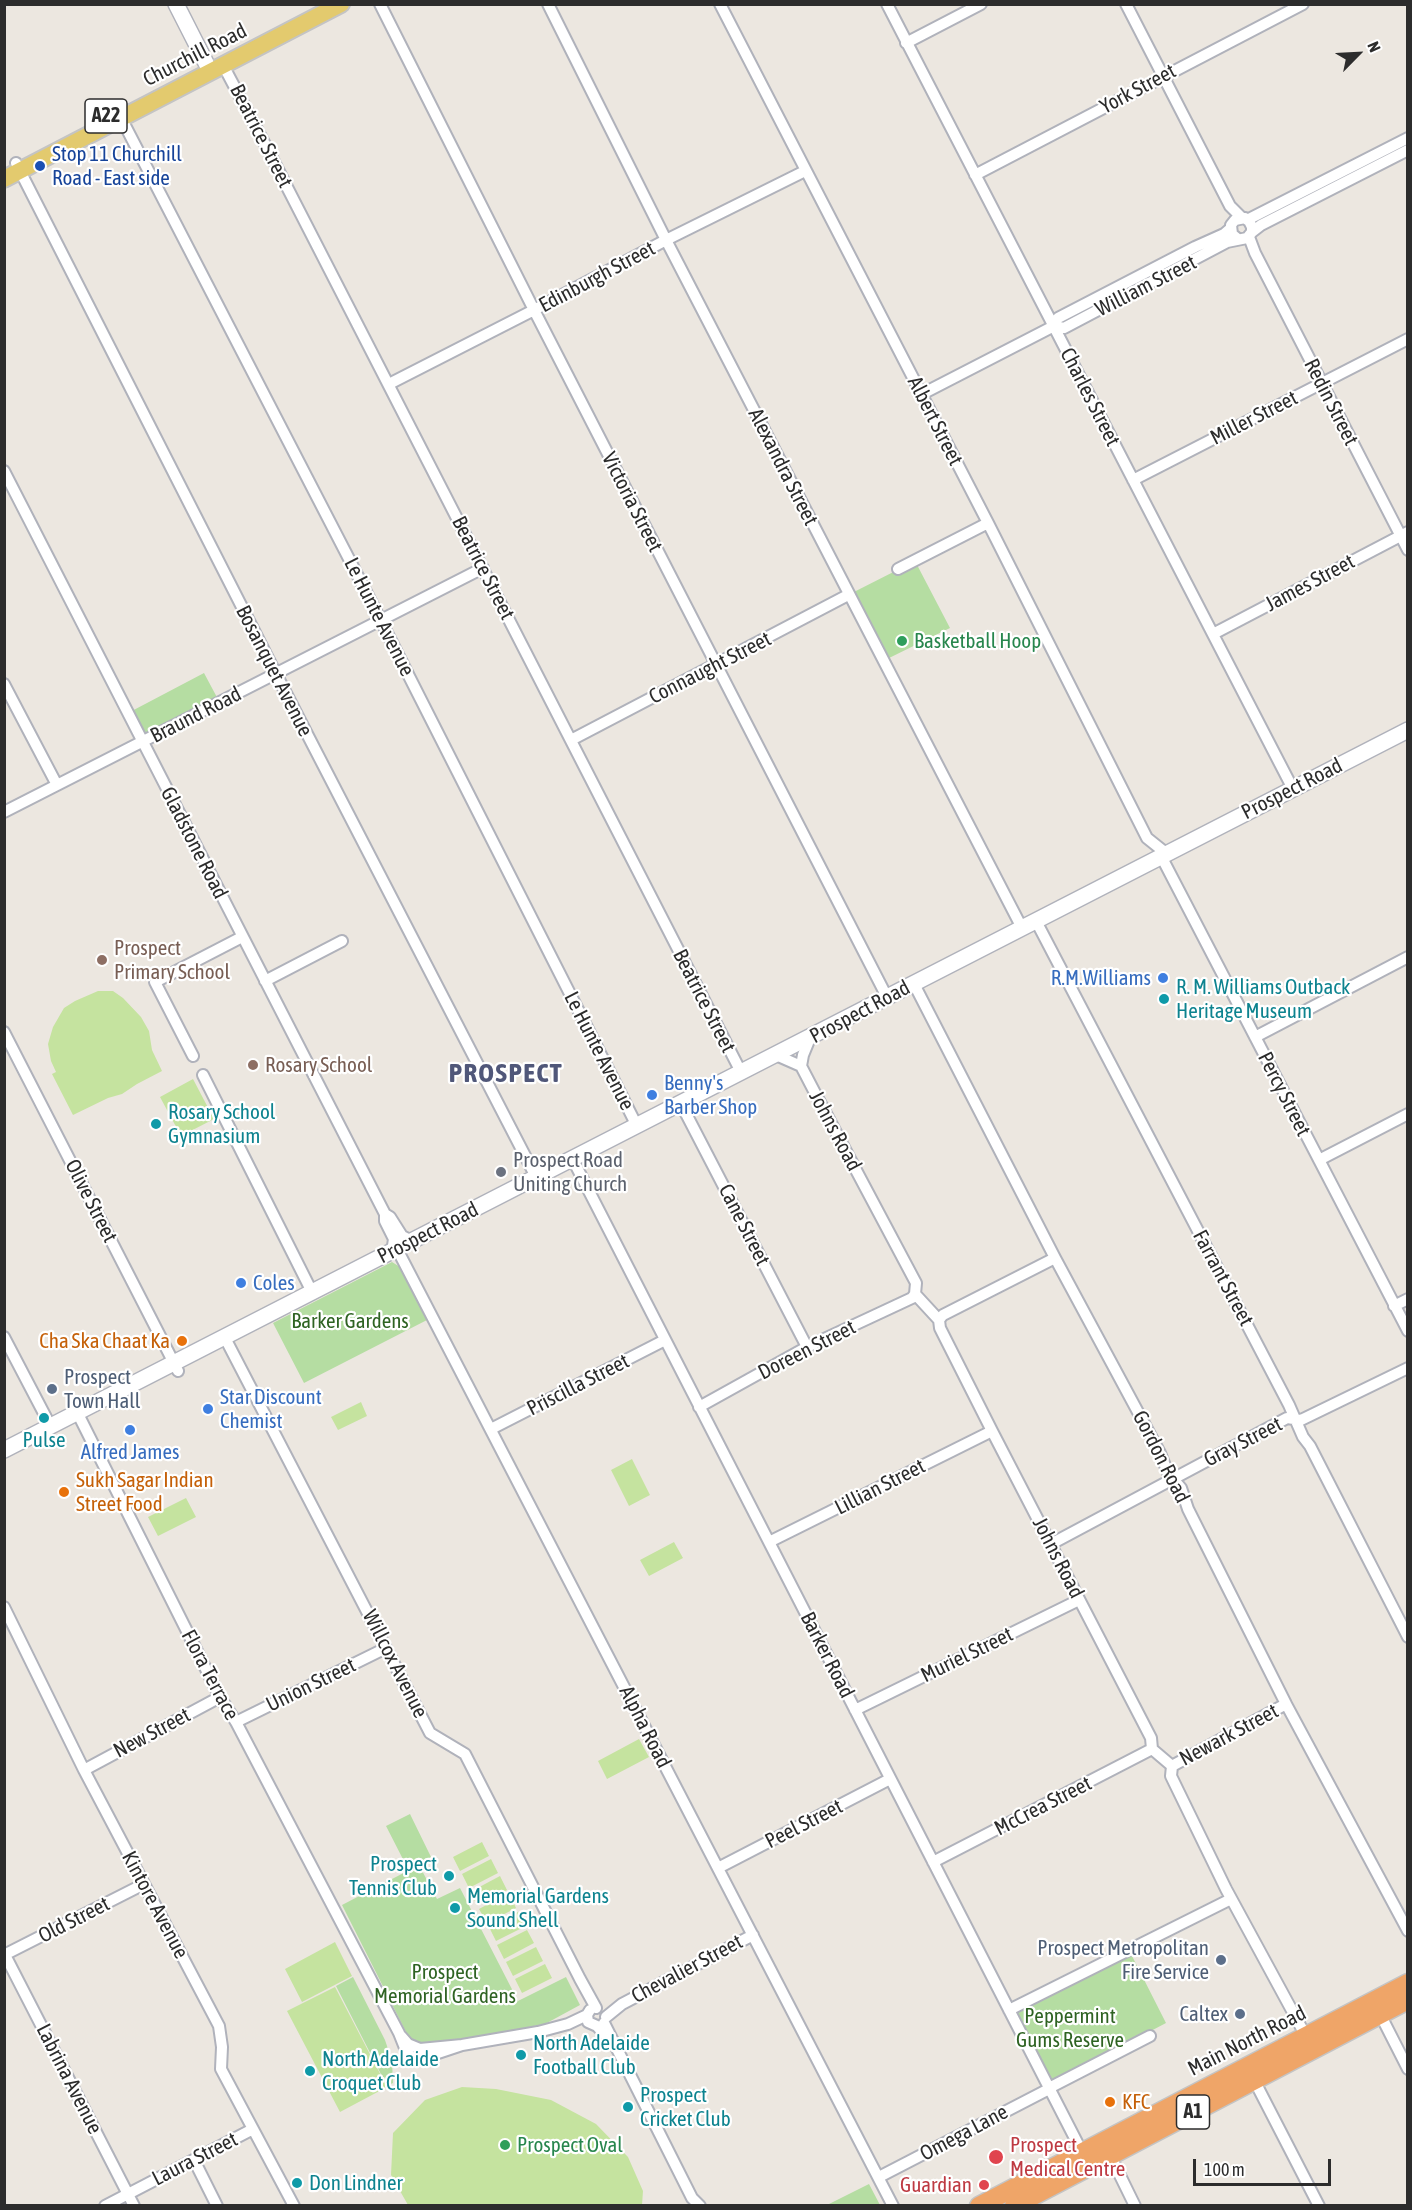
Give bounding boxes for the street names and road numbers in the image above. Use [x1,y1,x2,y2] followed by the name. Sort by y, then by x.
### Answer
[139,18,251,92] street label: Churchill Road
[1096,59,1180,119] street label: York Street
[224,80,298,192] street label: Beatrice Street
[85,99,127,133] road number: A22
[535,236,659,318] street label: Edinburgh Street
[1091,250,1201,322] street label: William Street
[1055,344,1125,450] street label: Charles Street
[1298,354,1364,450] street label: Redin Street
[902,372,968,470] street label: Albert Street
[1206,385,1302,451] street label: Miller Street
[743,404,823,530] street label: Alexandra Street
[596,448,668,556] street label: Victoria Street
[446,512,520,624] street label: Beatrice Street
[1261,549,1359,617] street label: James Street
[338,554,420,680] street label: Le Hunte Avenue
[230,601,318,741] street label: Bosanquet Avenue
[645,626,775,710] street label: Connaught Street
[146,681,246,749] street label: Braund Road
[1237,753,1347,825] street label: Prospect Road
[155,783,233,903] street label: Gladstone Road
[667,945,741,1057] street label: Beatrice Street
[806,975,914,1049] street label: Prospect Road
[558,988,640,1114] street label: Le Hunte Avenue
[1252,1048,1316,1140] street label: Percy Street
[803,1087,867,1175] street label: Johns Road
[59,1155,123,1247] street label: Olive Street
[713,1180,775,1270] street label: Cane Street
[373,1197,483,1269] street label: Prospect Road
[1187,1226,1259,1330] street label: Farrant Street
[754,1315,860,1385] street label: Doreen Street
[523,1349,633,1421] street label: Priscilla Street
[1127,1407,1195,1507] street label: Gordon Road
[1200,1412,1286,1472] street label: Gray Street
[831,1454,929,1520] street label: Lillian Street
[1027,1513,1089,1603] street label: Johns Road
[357,1606,433,1722] street label: Willcox Avenue
[795,1608,859,1702] street label: Barker Road
[917,1622,1017,1688] street label: Muriel Street
[176,1626,244,1724] street label: Flora Terrace
[262,1653,360,1717] street label: Union Street
[614,1682,676,1772] street label: Alpha Road
[1175,1698,1283,1772] street label: Newark Street
[109,1702,195,1764] street label: New Street
[990,1771,1096,1841] street label: McCrea Street
[761,1794,847,1854] street label: Peel Street
[116,1847,194,1963] street label: Kintore Avenue
[34,1891,114,1949] street label: Old Street
[627,1929,747,2009] street label: Chevalier Street
[1184,2000,1310,2082] street label: Main North Road
[31,2020,107,2138] street label: Labrina Avenue
[1176,2095,1210,2129] road number: A1
[916,2099,1012,2167] street label: Omega Lane
[148,2127,242,2191] street label: Laura Street

